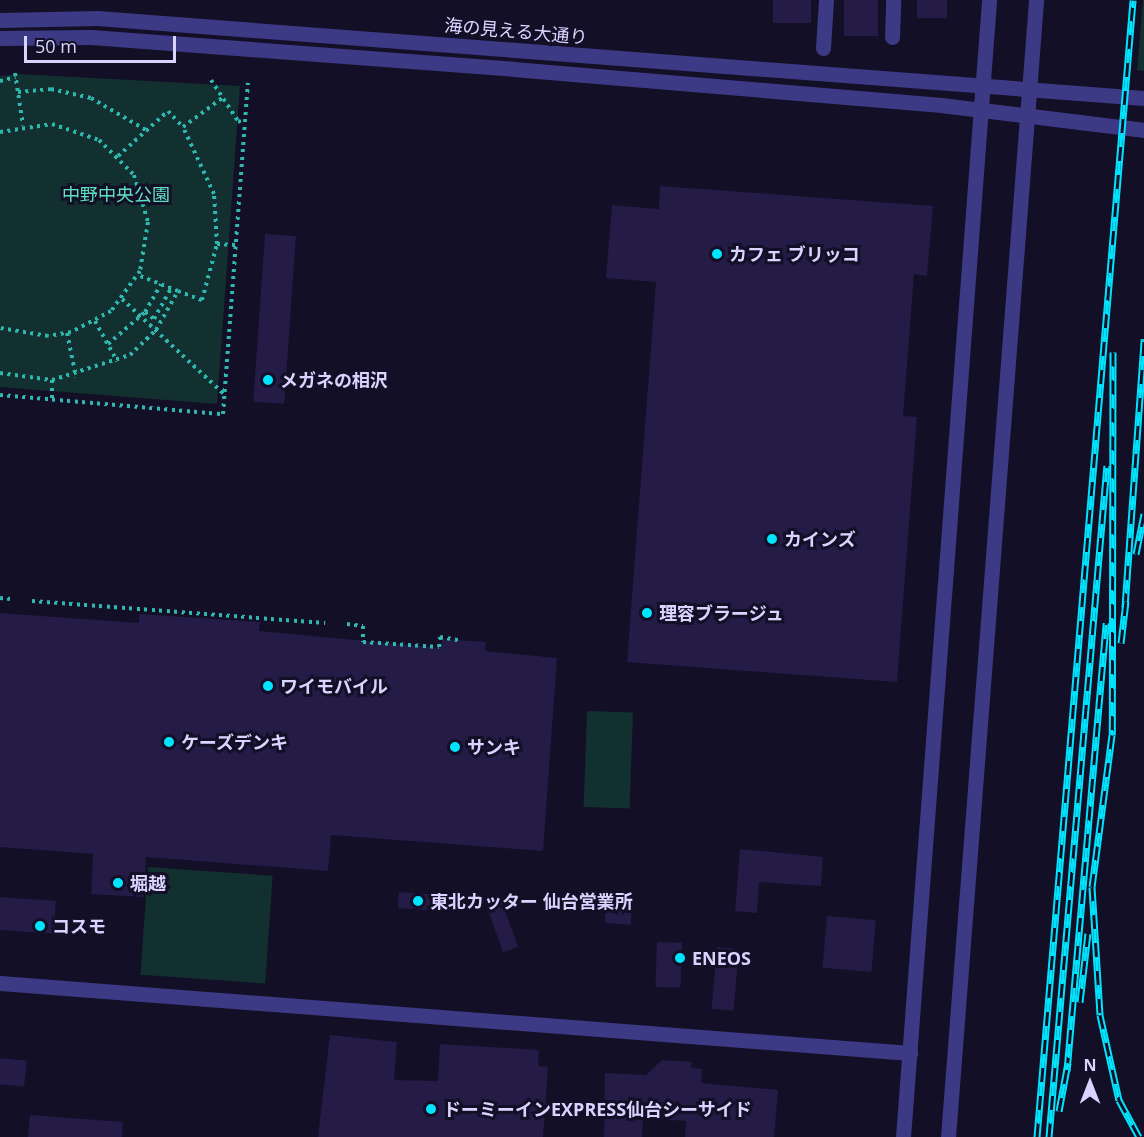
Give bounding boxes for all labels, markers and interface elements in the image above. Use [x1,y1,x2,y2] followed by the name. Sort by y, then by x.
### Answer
[443,14,589,48] street label: 海の見える大通り
[27,24,178,62] scale bar
[35,34,77,58] text: 50 m
[62,183,170,205] park label: 中野中央公園
[729,243,860,265] place label: カフェ ブリッコ
[710,247,724,261] marker: カフェ ブリッコ
[280,369,388,391] place label: メガネの相沢
[261,373,275,387] marker: メガネの相沢
[784,528,856,550] place label: カインズ
[765,532,779,546] marker: カインズ
[659,602,785,624] place label: 理容ブラージュ
[640,606,654,620] marker: 理容ブラージュ
[280,675,388,697] place label: ワイモバイル
[261,679,275,693] marker: ワイモバイル
[181,731,289,753] place label: ケーズデンキ
[162,735,176,749] marker: ケーズデンキ
[467,736,521,758] place label: サンキ
[448,740,462,754] marker: サンキ
[130,872,166,894] place label: 堀越
[111,876,125,890] marker: 堀越
[430,890,633,912] place label: 東北カッター 仙台営業所
[411,894,425,908] marker: 東北カッター 仙台営業所
[52,915,106,937] place label: コスモ
[33,919,47,933] marker: コスモ
[692,947,751,969] place label: ENEOS
[673,951,687,965] marker: ENEOS
[1060,1053,1120,1113] north arrow
[1083,1054,1097,1076] text: N
[443,1098,752,1120] place label: ドーミーインEXPRESS仙台シーサイド
[424,1102,438,1116] marker: ドーミーインEXPRESS仙台シーサイド

